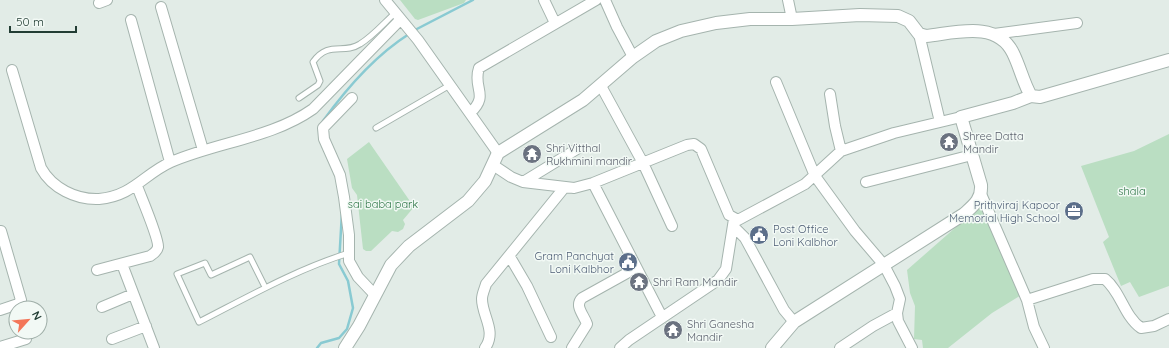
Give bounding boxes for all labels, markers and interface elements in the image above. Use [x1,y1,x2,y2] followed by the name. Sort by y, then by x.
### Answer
[10,8,76,34] scale bar
[16,14,44,29] text: 50 m
[963,129,1024,156] place label: Shree Datta Mandir
[938,131,960,153] temple icon: Shree Datta Mandir
[546,141,633,168] place label: Shri Vitthal Rukhmini mandir
[521,143,543,165] temple icon: Shri Vitthal Rukhmini mandir
[1118,184,1146,198] park label: shala
[348,197,418,211] park label: sai baba park
[949,198,1061,225] place label: Prithviraj Kapoor Memorial High School
[1063,200,1085,222] office icon: Prithviraj Kapoor Memorial High School
[773,222,838,249] place label: Post Office Loni Kalbhor
[748,224,770,246] public building icon: Post Office Loni Kalbhor
[534,249,615,276] place label: Gram Panchyat Loni Kalbhor
[617,251,639,273] public building icon: Gram Panchyat Loni Kalbhor
[628,271,650,293] temple icon: Shri Ram Mandir
[653,275,738,289] place label: Shri Ram Mandir
[8,300,48,340] north arrow
[29,309,45,322] text: N
[687,317,754,344] place label: Shri Ganesha Mandir
[662,319,684,341] temple icon: Shri Ganesha Mandir

